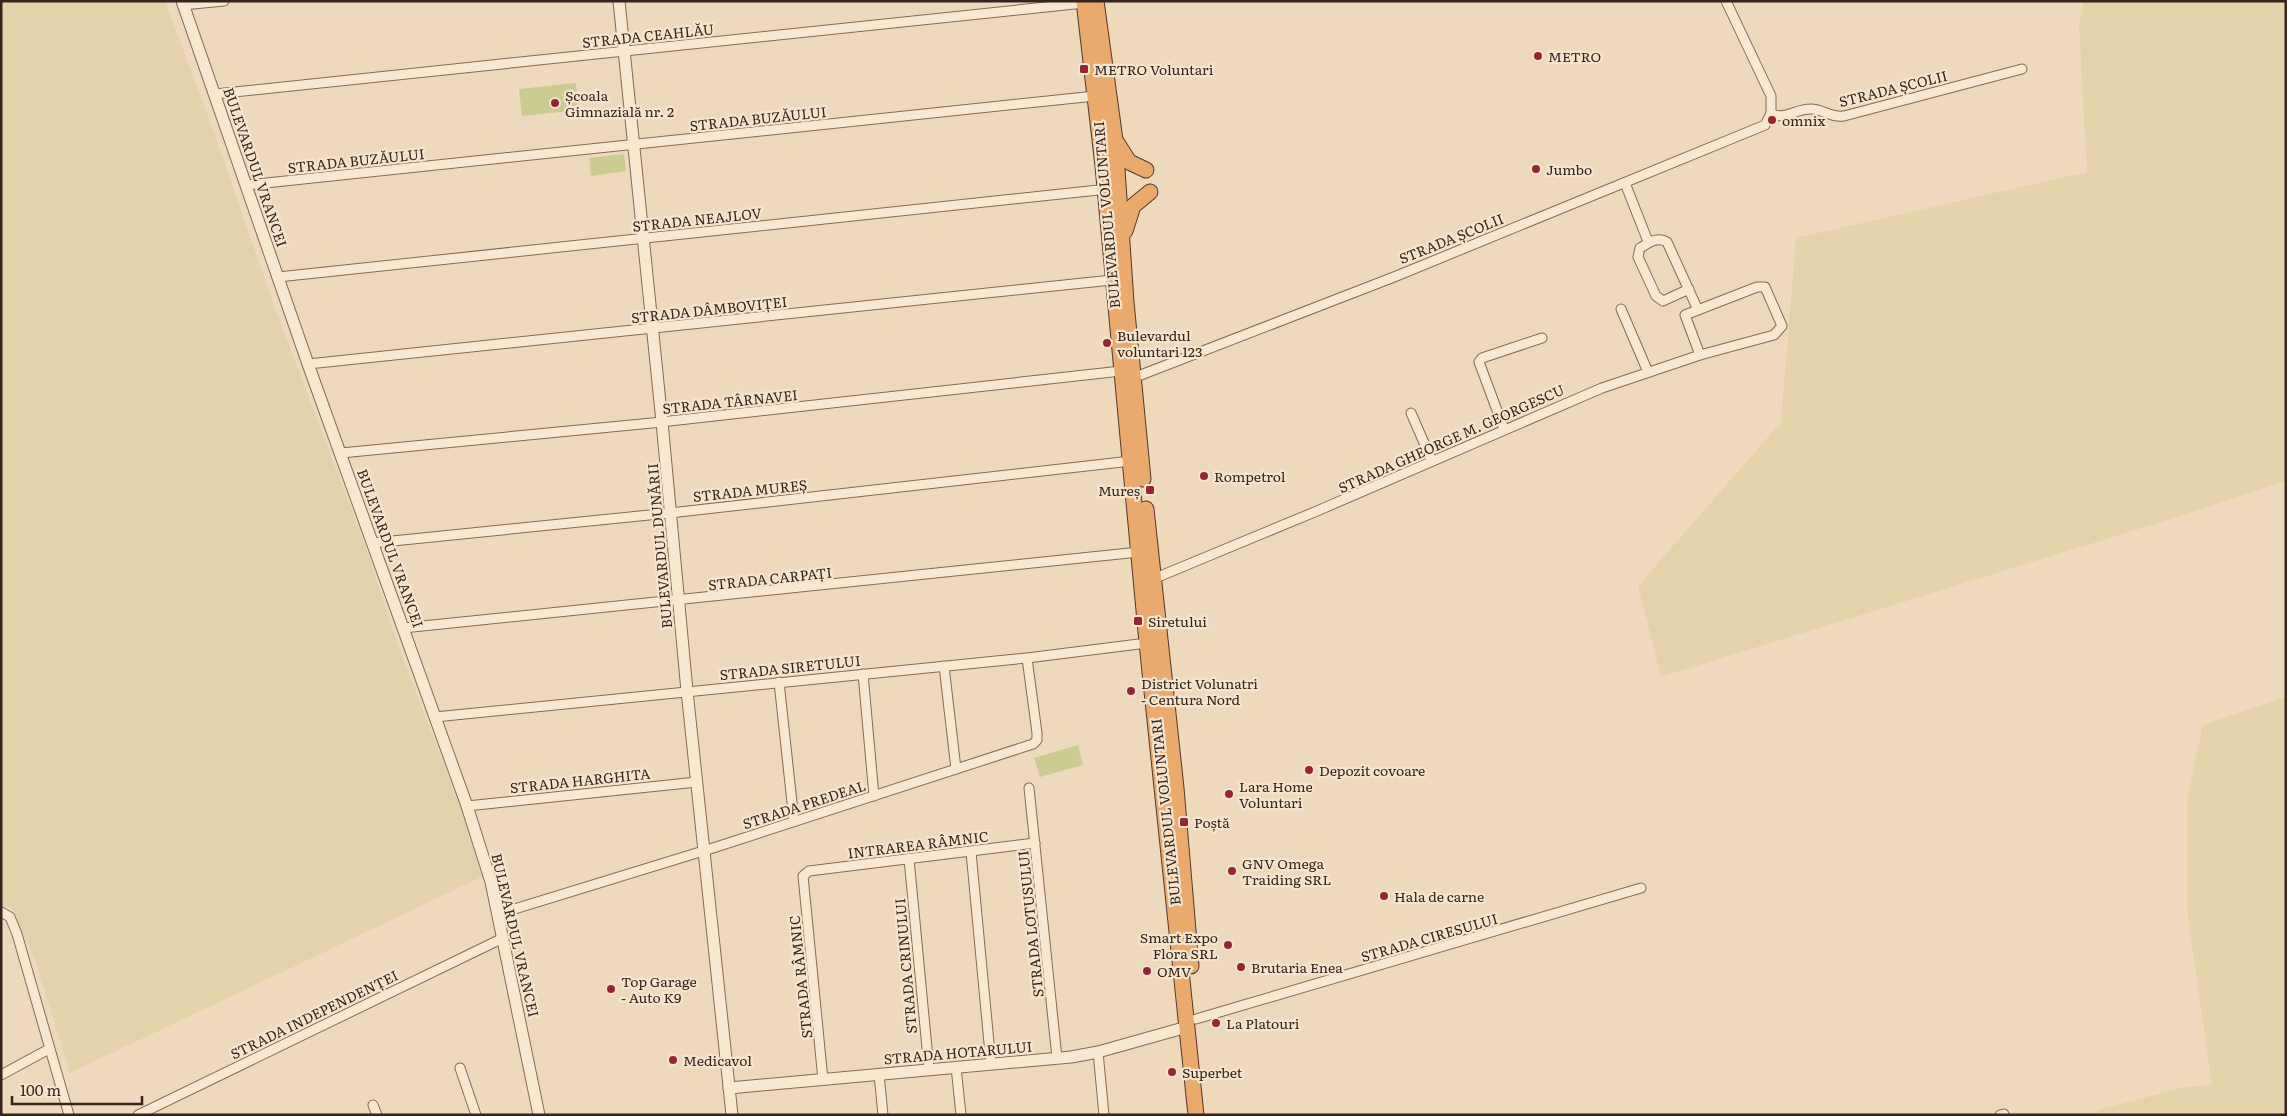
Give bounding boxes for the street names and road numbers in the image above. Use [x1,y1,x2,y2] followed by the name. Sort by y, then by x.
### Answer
[581,18,715,52] street label: STRADA CEAHLĂU
[1837,65,1949,111] street label: STRADA ȘCOLII
[219,84,293,250] street label: BULEVARDUL VRANCEI
[689,101,827,135] street label: STRADA BUZĂULUI
[1088,121,1124,309] street label: BULEVARDUL VOLUNTARI
[287,143,425,177] street label: STRADA BUZĂULUI
[631,202,763,236] street label: STRADA NEAJLOV
[1396,208,1506,268] street label: STRADA ȘCOLII
[630,291,788,327] street label: STRADA DÂMBOVIȚEI
[1335,379,1567,497] street label: STRADA GHEORGE M. GEORGESCU
[661,384,799,418] street label: STRADA TÂRNAVEI
[642,463,676,629] street label: BULEVARDUL DUNĂRII
[353,466,429,630] street label: BULEVARDUL VRANCEI
[692,474,808,506] street label: STRADA MUREȘ
[707,562,833,594] street label: STRADA CARPAȚI
[719,650,861,684] street label: STRADA SIRETULUI
[1145,718,1185,906] street label: BULEVARDUL VOLUNTARI
[509,763,652,797] street label: STRADA HARGHITA
[740,775,868,833] street label: STRADA PREDEAL
[846,825,990,863] street label: INTRAREA RÂMNIC
[1012,850,1048,998] street label: STRADA LOTUSULUI
[487,851,545,1019] street label: BULEVARDUL VRANCEI
[889,897,921,1035] street label: STRADA CRINULUI
[1358,908,1500,966] street label: STRADA CIRESULUI
[784,914,816,1040] street label: STRADA RÂMNIC
[227,965,401,1063] street label: STRADA INDEPENDENȚEI
[883,1036,1033,1068] street label: STRADA HOTARULUI

